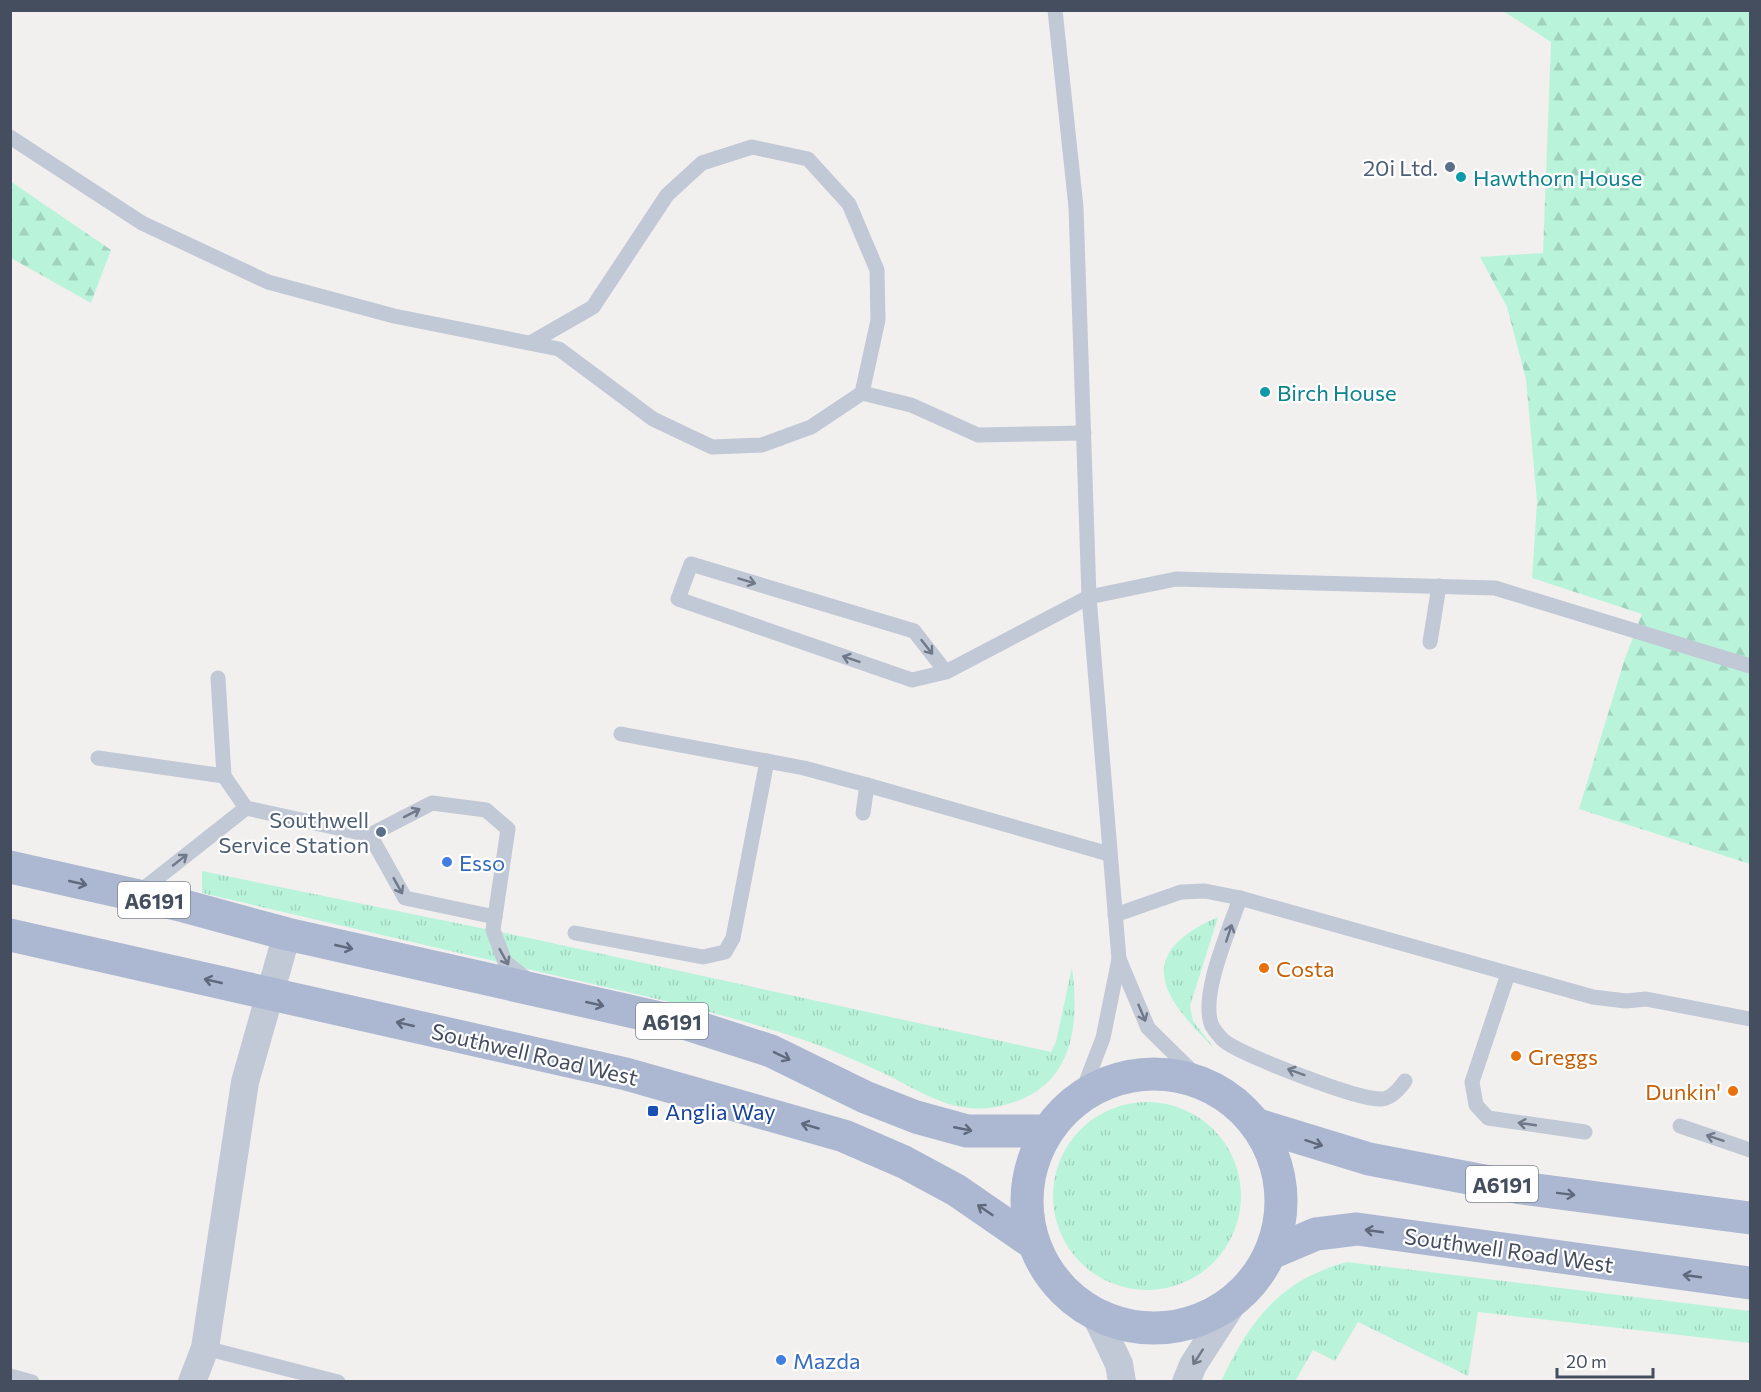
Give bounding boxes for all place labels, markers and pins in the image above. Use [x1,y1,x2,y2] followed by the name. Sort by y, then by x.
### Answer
[1363,154,1438,181] place label: 20i Ltd.
[1443,160,1457,174] marker: 20i Ltd.
[1473,164,1642,191] place label: Hawthorn House
[1454,170,1468,184] marker: Hawthorn House
[1277,379,1397,406] place label: Birch House
[1258,385,1272,399] marker: Birch House
[218,806,369,858] place label: Southwell Service Station
[374,825,388,839] marker: Southwell Service Station
[459,849,505,876] place label: Esso
[440,855,454,869] marker: Esso
[1276,955,1334,982] place label: Costa
[1257,961,1271,975] marker: Costa
[1528,1043,1598,1070] place label: Greggs
[1509,1049,1523,1063] marker: Greggs
[1645,1078,1721,1105] place label: Dunkin'
[1726,1084,1740,1098] marker: Dunkin'
[665,1098,776,1125] place label: Anglia Way
[646,1104,660,1118] marker: Anglia Way
[793,1347,861,1374] place label: Mazda
[774,1353,788,1367] marker: Mazda

